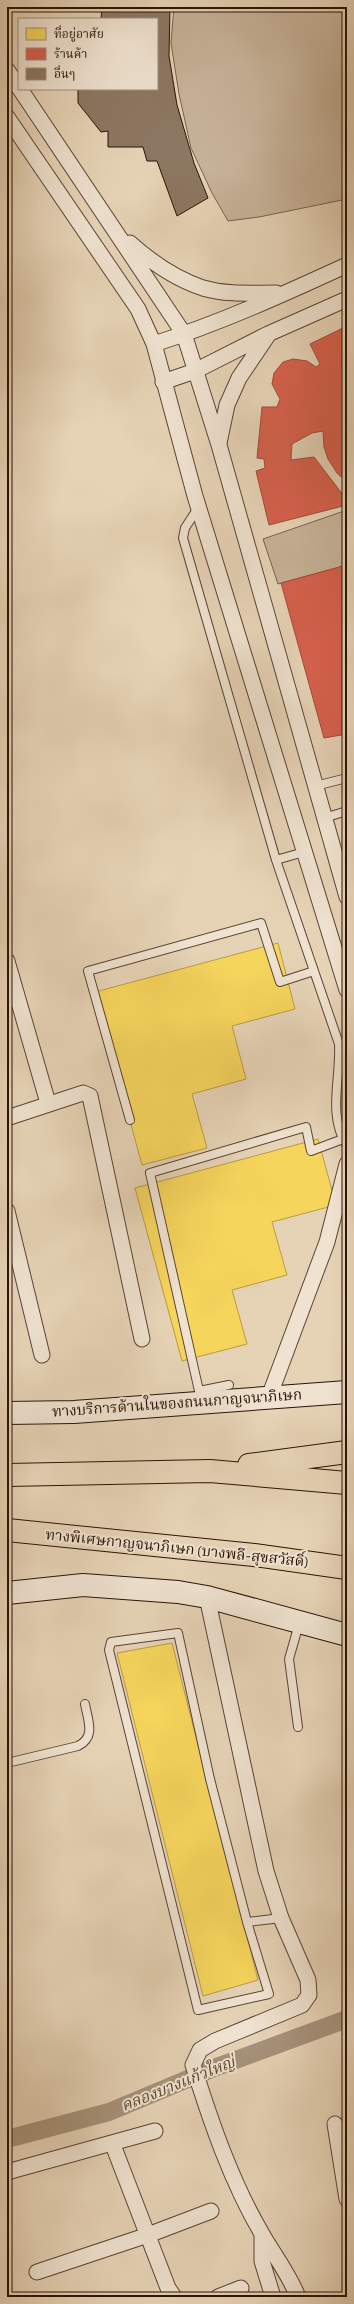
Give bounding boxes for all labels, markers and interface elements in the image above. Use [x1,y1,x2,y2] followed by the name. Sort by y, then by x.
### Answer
[18,18,158,90] legend
[54,25,104,42] text: ที่อยู่อาศัย
[54,46,87,62] text: ร้านค้า
[54,65,75,82] text: อื่นๆ
[51,1383,303,1422] street label: ทางบริการด้านในของถนนกาญจนาภิเษก
[44,1524,310,1573] street label: ทางพิเศษกาญจนาภิเษก (บางพลี-สุขสวัสดิ์)
[117,2049,240,2117] water label: คลองบางแก้วใหญ่

